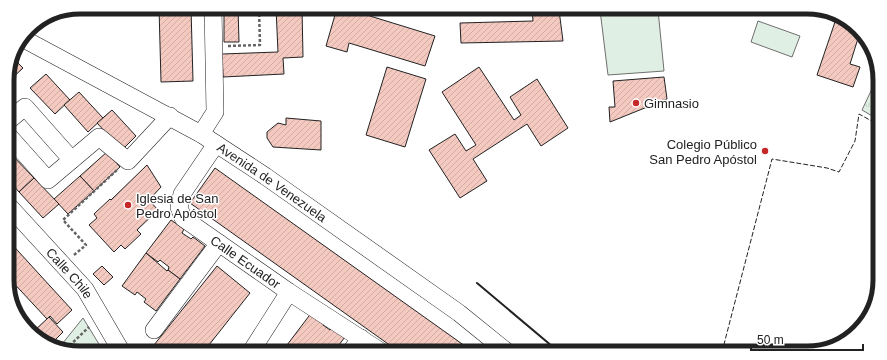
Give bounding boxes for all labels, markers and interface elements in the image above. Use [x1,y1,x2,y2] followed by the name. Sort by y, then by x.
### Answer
[644,96,699,111] place label: Gimnasio
[631,98,641,108] marker: Gimnasio
[649,137,757,167] place label: Colegio Público San Pedro Apóstol
[214,140,330,226] street label: Avenida de Venezuela
[760,146,770,156] marker: Colegio Público San Pedro Apóstol
[136,191,218,221] place label: Iglesia de San Pedro Apóstol
[123,200,133,210] marker: Iglesia de San Pedro Apóstol
[208,233,284,292] street label: Calle Ecuador
[43,245,96,301] street label: Calle Chile
[751,326,863,352] scale bar
[757,333,784,347] text: 50 m

